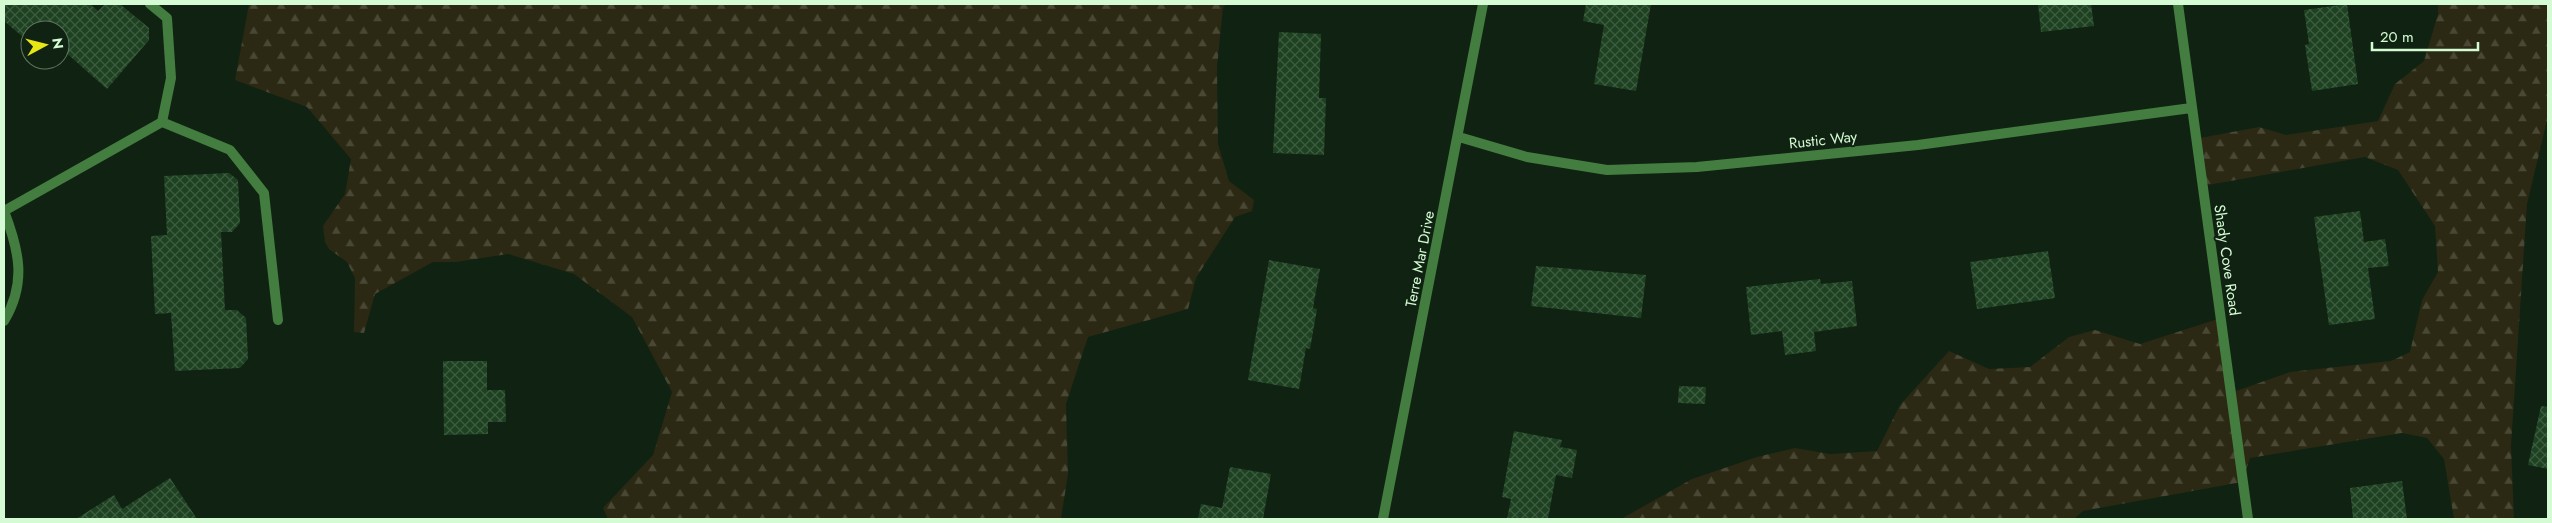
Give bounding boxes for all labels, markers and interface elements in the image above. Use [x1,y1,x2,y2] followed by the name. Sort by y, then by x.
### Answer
[20,20,70,70] north arrow
[2372,20,2478,52] scale bar
[2380,26,2414,48] text: 20 m
[47,37,69,50] text: N
[1788,125,1859,155] street label: Rustic Way
[2208,203,2246,317] street label: Shady Cove Road
[1400,209,1440,309] street label: Terre Mar Drive

